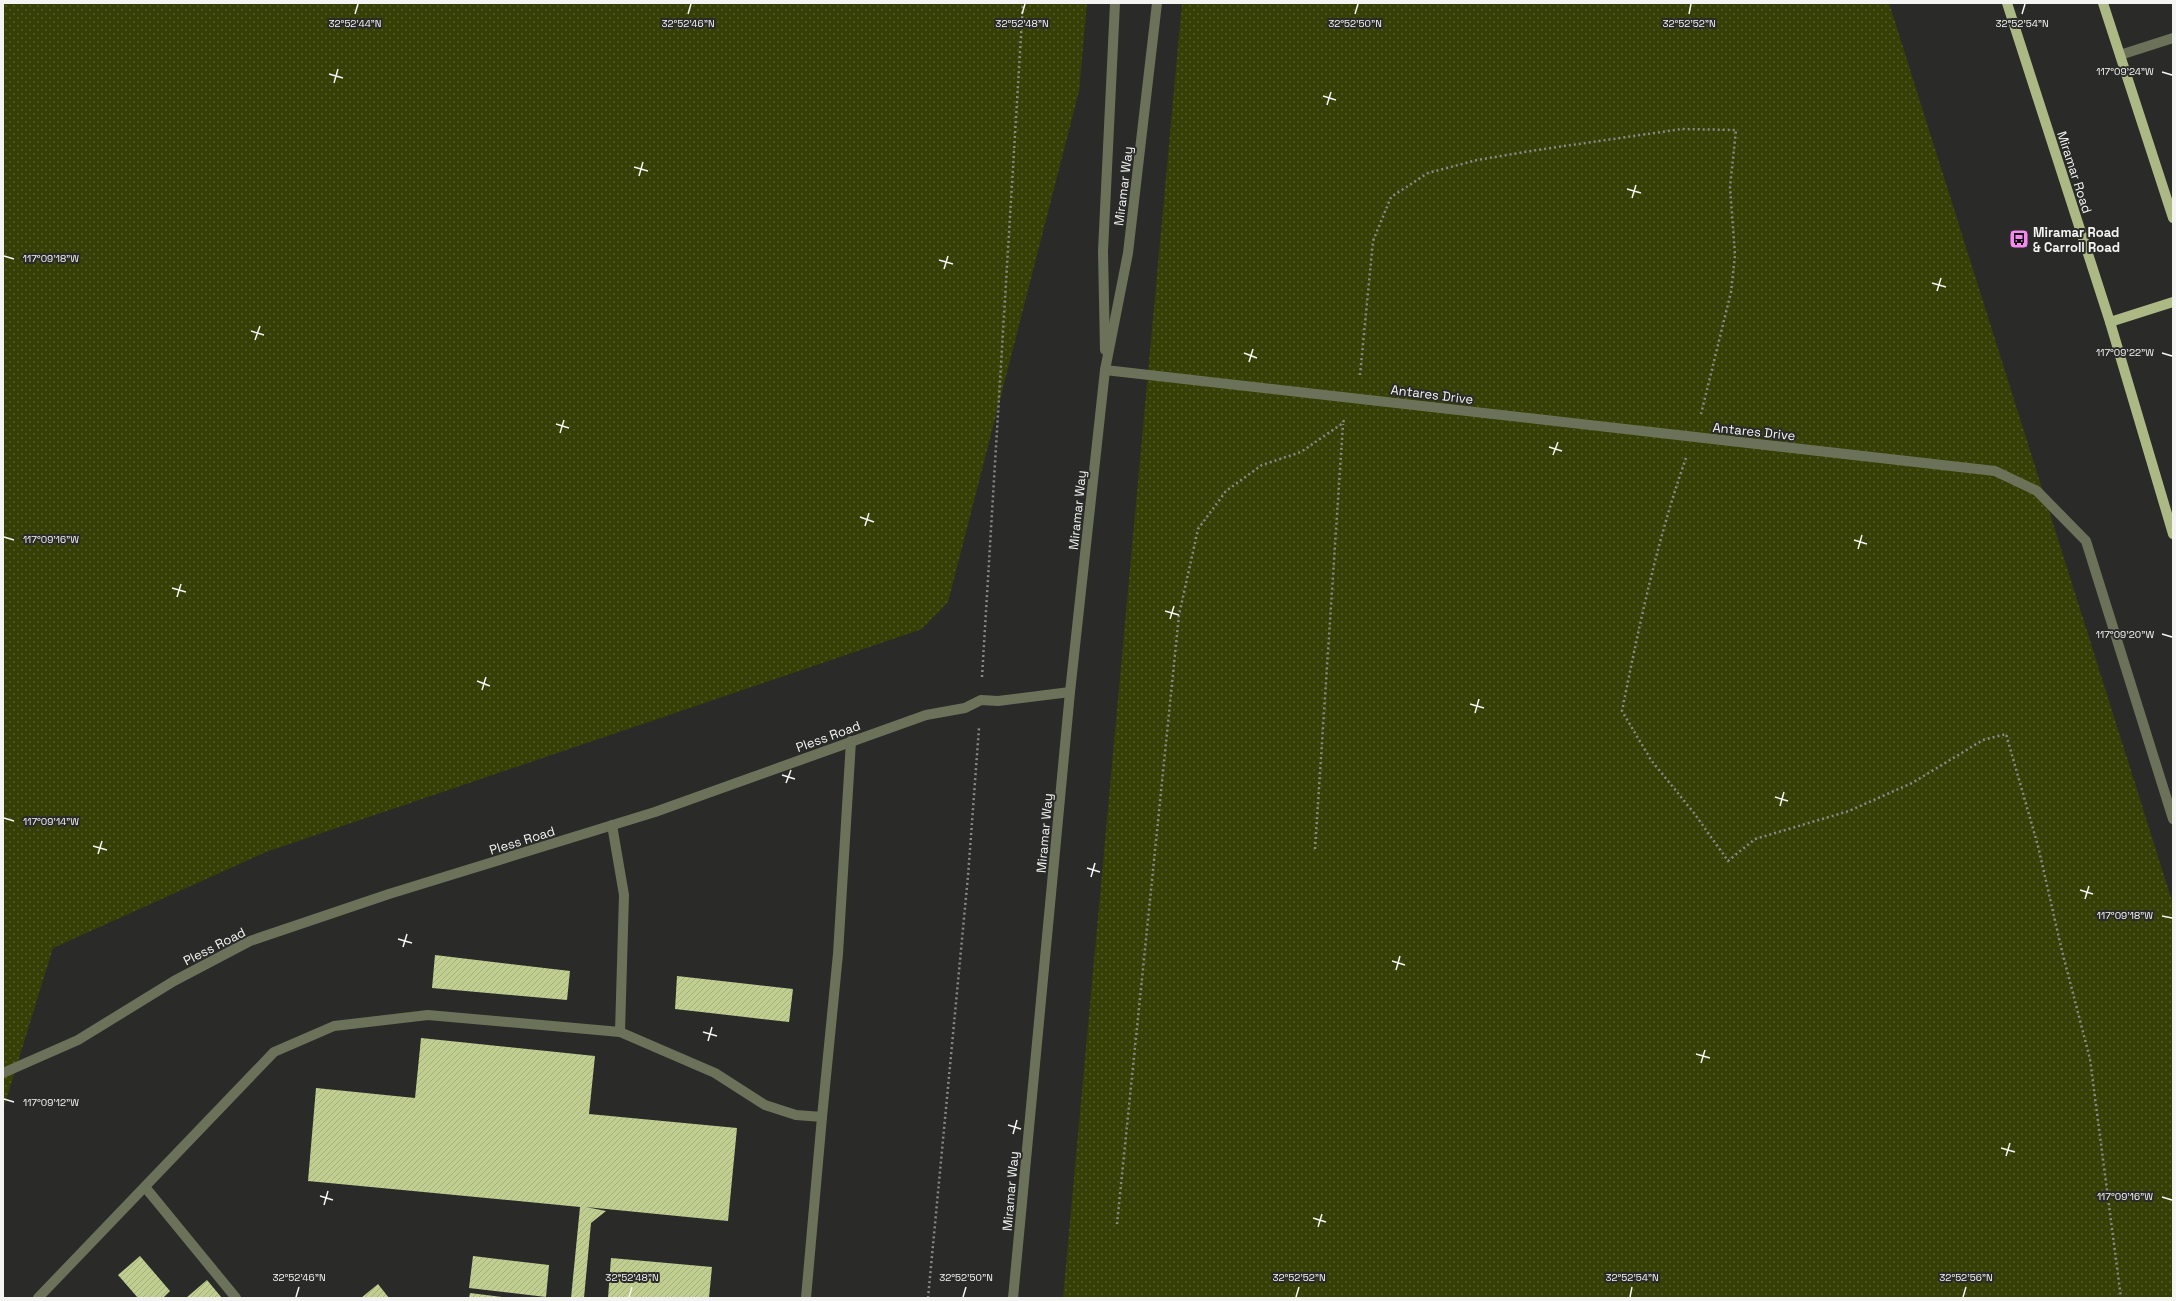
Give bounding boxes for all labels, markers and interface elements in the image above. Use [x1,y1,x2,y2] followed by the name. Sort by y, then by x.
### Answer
[329,17,381,30] text: 32°52'44"N
[661,17,715,30] text: 32°52'46"N
[995,17,1049,30] text: 32°52'48"N
[1328,17,1382,30] text: 32°52'50"N
[1662,17,1716,30] text: 32°52'52"N
[1995,17,2049,30] text: 32°52'54"N
[2096,65,2154,78] text: 117°09'24"W
[2053,129,2096,215] street label: Miramar Road
[1110,145,1137,227] street label: Miramar Way
[2033,224,2120,256] place label: Miramar Road & Carroll Road
[2008,228,2030,250] bus stop icon: Miramar Road & Carroll Road
[23,252,79,265] text: 117°09'18"W
[2096,346,2154,359] text: 117°09'22"W
[1390,381,1474,408] street label: Antares Drive
[1712,419,1796,444] street label: Antares Drive
[1065,469,1090,551] street label: Miramar Way
[23,533,79,546] text: 117°09'16"W
[2096,628,2154,641] text: 117°09'20"W
[793,717,863,756] street label: Pless Road
[1033,793,1056,874] street label: Miramar Way
[23,815,79,828] text: 117°09'14"W
[487,822,557,858] street label: Pless Road
[2097,909,2153,922] text: 117°09'18"W
[180,924,248,969] street label: Pless Road
[23,1096,79,1109] text: 117°09'12"W
[999,1151,1022,1232] street label: Miramar Way
[2097,1190,2153,1203] text: 117°09'16"W
[272,1271,326,1284] text: 32°52'46"N
[605,1271,659,1284] text: 32°52'48"N
[939,1271,993,1284] text: 32°52'50"N
[1272,1271,1326,1284] text: 32°52'52"N
[1605,1271,1659,1284] text: 32°52'54"N
[1939,1271,1993,1284] text: 32°52'56"N

